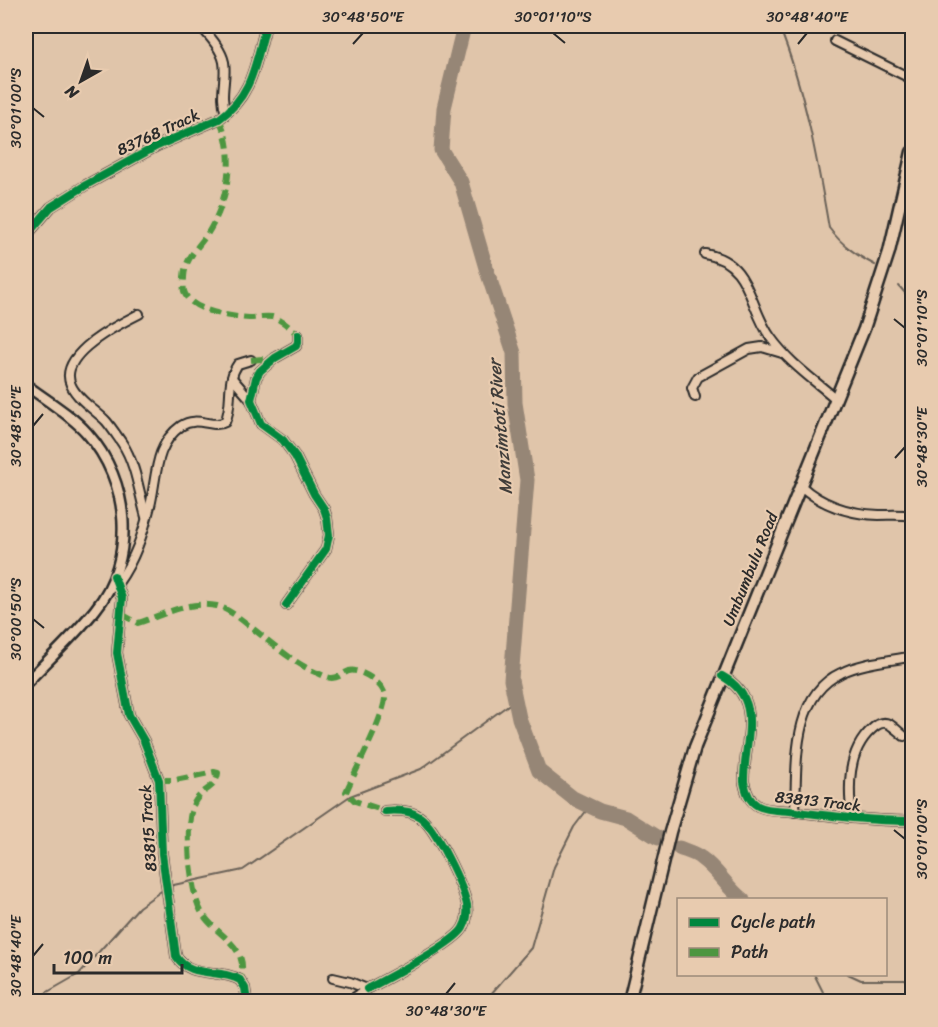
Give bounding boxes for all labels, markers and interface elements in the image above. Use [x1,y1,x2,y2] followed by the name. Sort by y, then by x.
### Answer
[322,4,405,30] text: 30°48'50"E
[514,4,592,30] text: 30°01'10"S
[766,4,849,30] text: 30°48'40"E
[51,51,111,111] north arrow
[3,67,29,148] text: 30°01'00"S
[57,77,86,107] text: N
[112,100,204,164] street label: 83768 Track
[909,289,935,367] text: 30°01'10"S
[478,355,522,496] water label: Manzimtoti River
[3,384,29,467] text: 30°48'50"E
[909,405,935,487] text: 30°48'30"E
[714,506,787,631] street label: Umbumbulu Road
[3,577,29,660] text: 30°00'50"S
[774,782,862,820] street label: 83813 Track
[130,783,166,873] street label: 83815 Track
[909,798,935,879] text: 30°01'00"S
[677,898,887,976] legend
[731,906,815,938] text: Cycle path
[3,914,29,997] text: 30°48'40"E
[731,936,768,968] text: Path
[54,937,182,975] scale bar
[63,942,112,974] text: 100 m
[406,998,488,1024] text: 30°48'30"E

